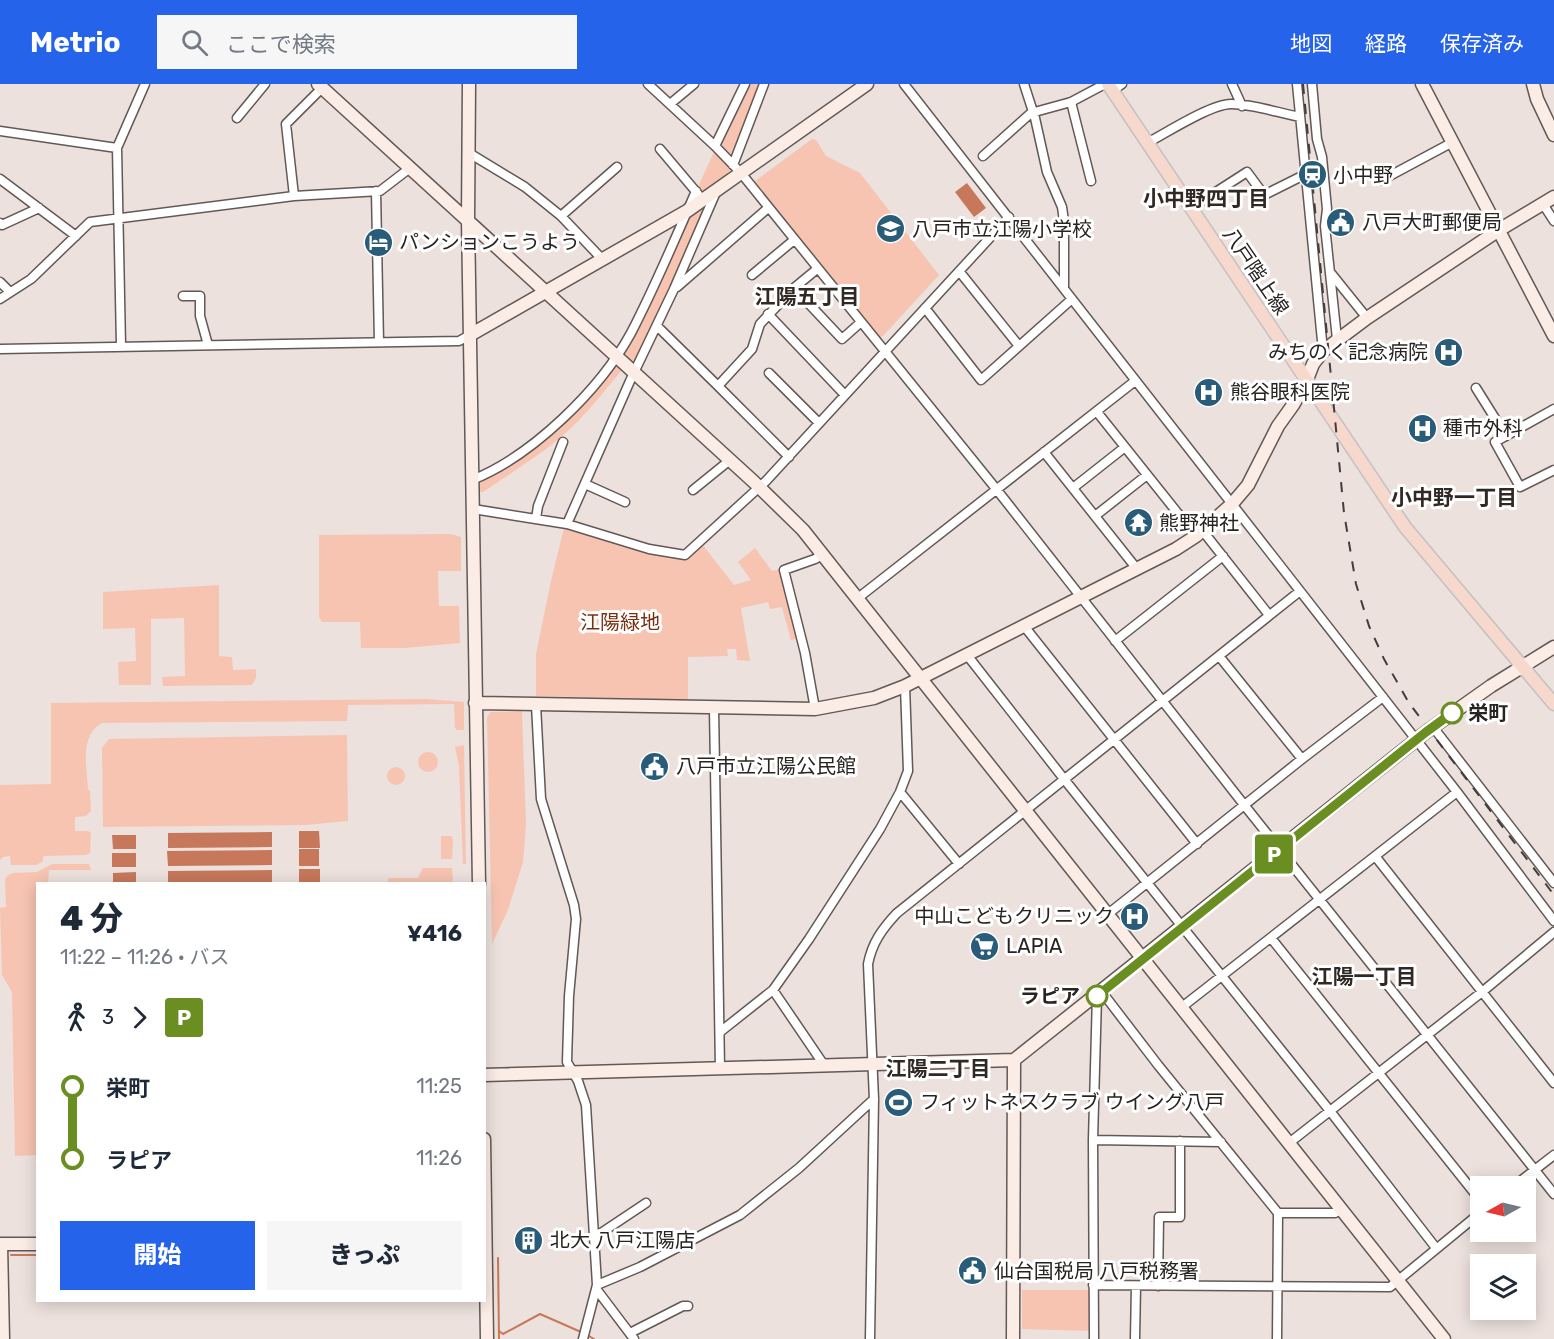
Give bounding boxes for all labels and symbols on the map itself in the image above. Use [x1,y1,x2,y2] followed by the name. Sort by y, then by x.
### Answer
[1296,159,1328,191] station icon: 小中野
[1333,163,1393,187] place label: 小中野
[1143,186,1269,211] district label: 小中野四丁目
[1325,206,1357,238] public building icon: 八戸大町郵便局
[1362,210,1502,234] place label: 八戸大町郵便局
[875,213,907,245] school or university icon: 八戸市立江陽小学校
[912,217,1092,241] place label: 八戸市立江陽小学校
[1218,223,1294,319] street label: 八戸階上線
[362,226,394,258] hotel icon: パンションこうよう
[399,230,580,254] place label: パンションこうよう
[755,284,860,309] district label: 江陽五丁目
[1433,336,1465,368] hospital icon: みちのく記念病院
[1268,340,1428,364] place label: みちのく記念病院
[1193,376,1225,408] hospital icon: 熊谷眼科医院
[1230,380,1350,404] place label: 熊谷眼科医院
[1406,412,1438,444] hospital icon: 種市外科
[1443,416,1523,440] place label: 種市外科
[1391,485,1517,510] district label: 小中野一丁目
[1122,507,1154,539] temple icon: 熊野神社
[1159,511,1239,535] place label: 熊野神社
[580,610,660,634] park label: 江陽緑地
[1468,701,1508,725] place label: 栄町
[1441,702,1463,724] marker: 栄町
[639,750,671,782] public building icon: 八戸市立江陽公民館
[676,754,856,778] place label: 八戸市立江陽公民館
[1254,834,1294,874] line badge: P
[1119,900,1151,932] hospital icon: 中山こどもクリニック
[914,904,1114,928] place label: 中山こどもクリニック
[969,930,1001,962] supermarket icon: LAPIA
[1006,934,1062,958] place label: LAPIA
[1312,964,1417,989] district label: 江陽一丁目
[1020,984,1080,1008] place label: ラピア
[1086,985,1108,1007] marker: ラピア
[886,1056,991,1081] district label: 江陽二丁目
[883,1086,915,1118] sports icon: フィットネスクラブ ウイング八戸
[920,1090,1225,1114] place label: フィットネスクラブ ウイング八戸
[1470,1176,1536,1242] north arrow
[513,1224,545,1256] building icon: 北大 八戸江陽店
[550,1228,695,1252] place label: 北大 八戸江陽店
[957,1255,989,1287] public building icon: 仙台国税局 八戸税務署
[994,1259,1199,1283] place label: 仙台国税局 八戸税務署

